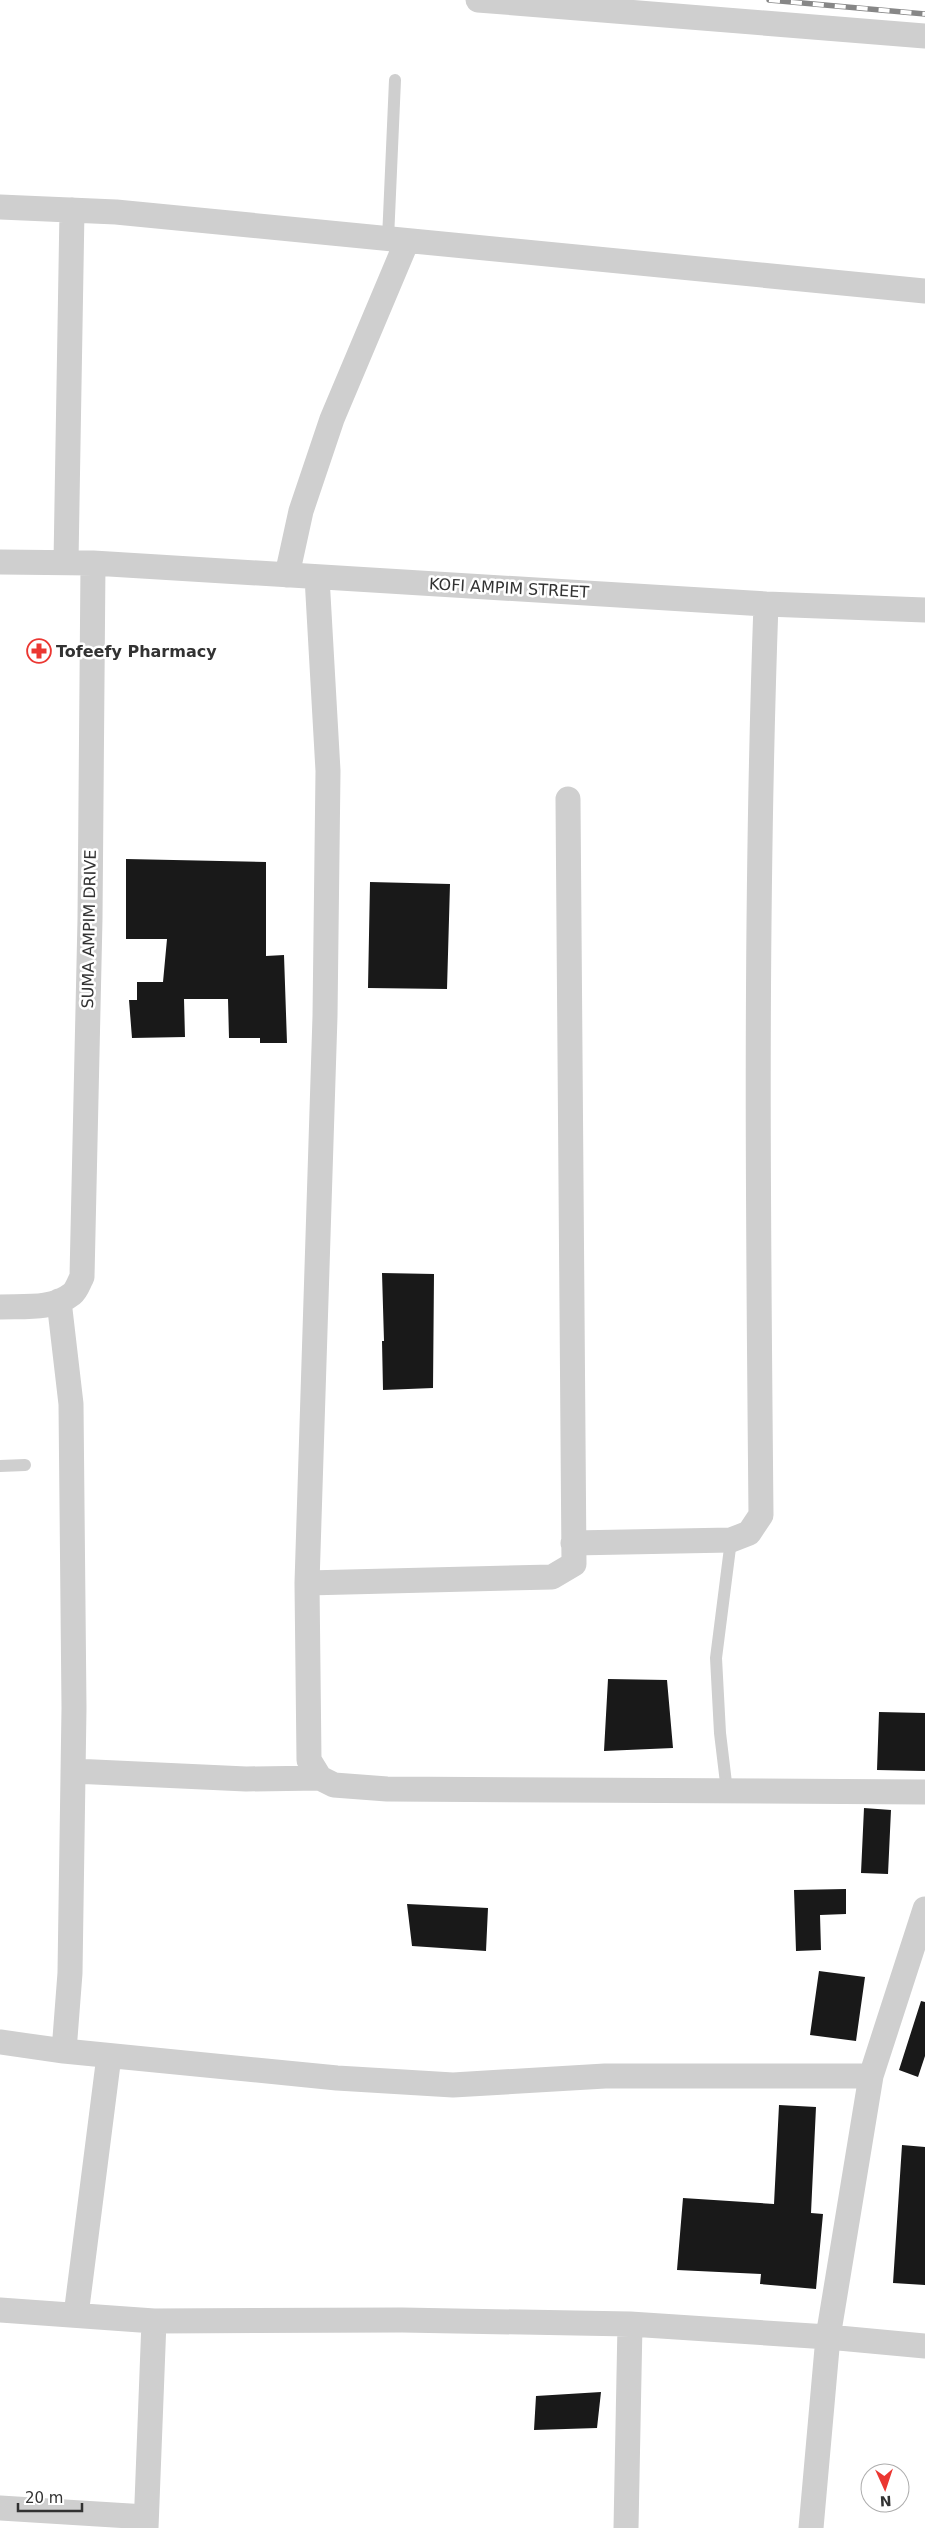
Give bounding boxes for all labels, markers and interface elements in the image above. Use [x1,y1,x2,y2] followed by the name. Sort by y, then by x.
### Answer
[428,574,590,602] street label: KOFI AMPIM STREET
[26,638,52,664] pharmacy icon: Tofeefy Pharmacy
[56,642,217,661] place label: Tofeefy Pharmacy
[78,849,100,1009] street label: SUMA AMPIM DRIVE
[860,2463,910,2513] north arrow
[18,2480,81,2512] scale bar
[25,2489,63,2507] text: 20 m
[879,2493,892,2509] text: N

